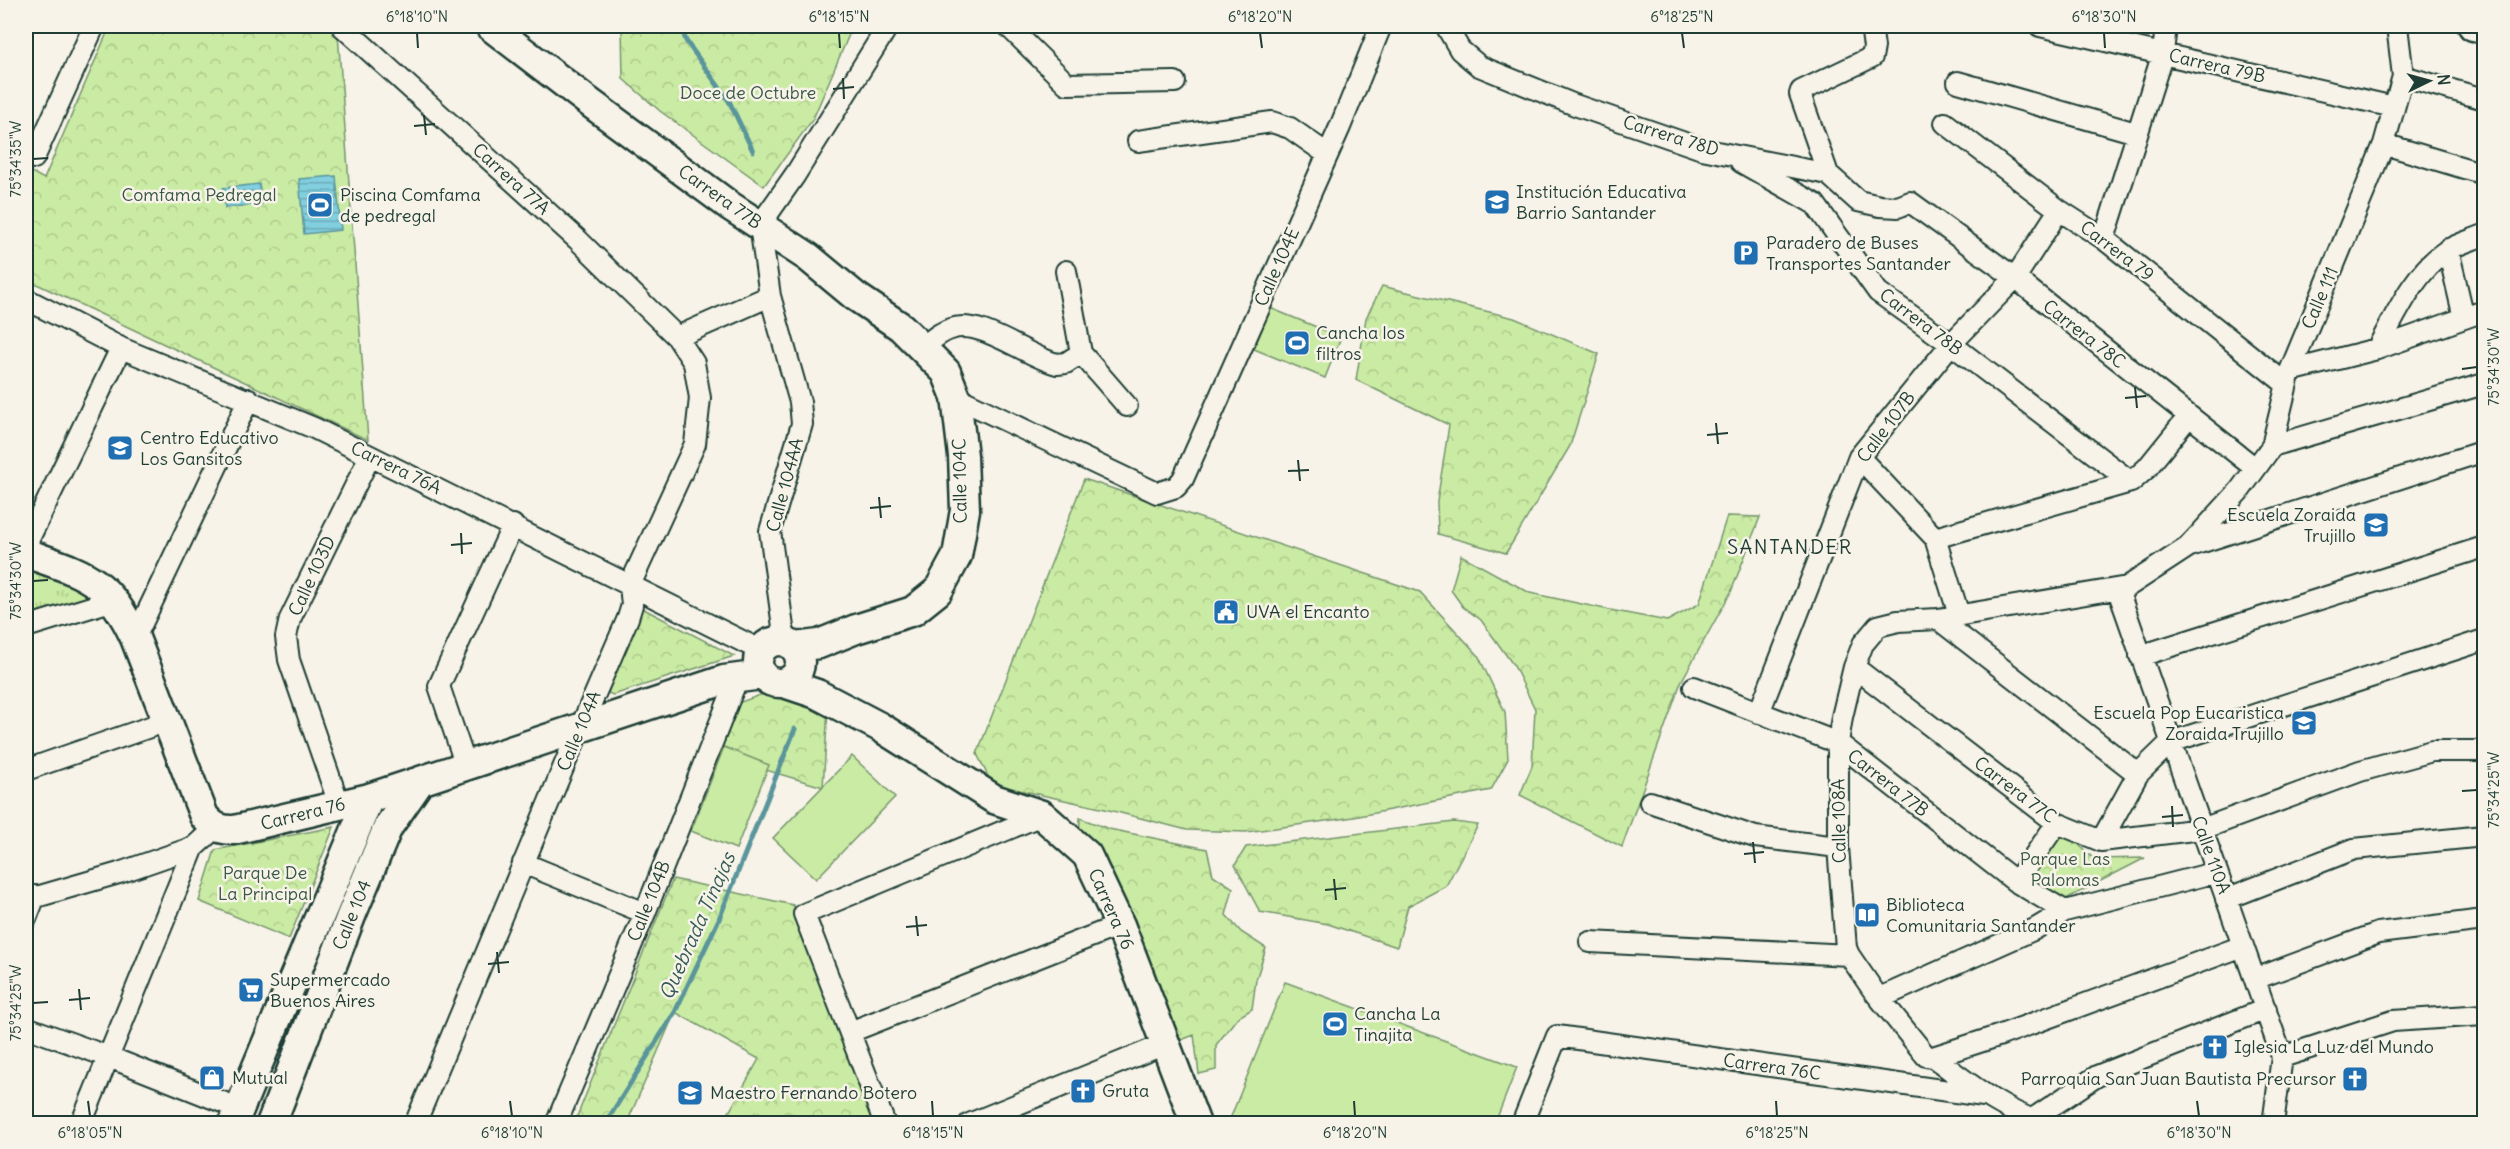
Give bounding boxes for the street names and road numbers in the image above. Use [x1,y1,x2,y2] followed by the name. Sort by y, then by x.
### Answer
[2167,43,2268,88] street label: Carrera 79B
[1620,110,1722,161] street label: Carrera 78D
[468,138,555,219] street label: Carrera 77A
[674,159,767,234] street label: Carrera 77B
[2076,215,2159,286] street label: Carrera 79
[1249,224,1304,310] street label: Calle 104E
[2296,263,2343,332] street label: Calle 111
[1875,283,1968,360] street label: Carrera 78B
[2038,294,2130,373] street label: Carrera 78C
[1851,386,1920,467] street label: Calle 107B
[761,435,808,534] street label: Calle 104AA
[347,436,445,499] street label: Carrera 76A
[947,438,972,524] street label: Calle 104C
[283,532,340,620] street label: Calle 103D
[551,687,606,774] street label: Calle 104A
[1843,744,1934,822] street label: Carrera 77B
[1970,751,2061,828] street label: Carrera 77C
[1826,778,1851,864] street label: Calle 108A
[258,792,348,835] street label: Carrera 76
[2187,812,2236,897] street label: Calle 110A
[622,857,675,945] street label: Calle 104B
[1083,865,1140,953] street label: Carrera 76
[327,876,376,953] street label: Calle 104
[1722,1048,1823,1085] street label: Carrera 76C

